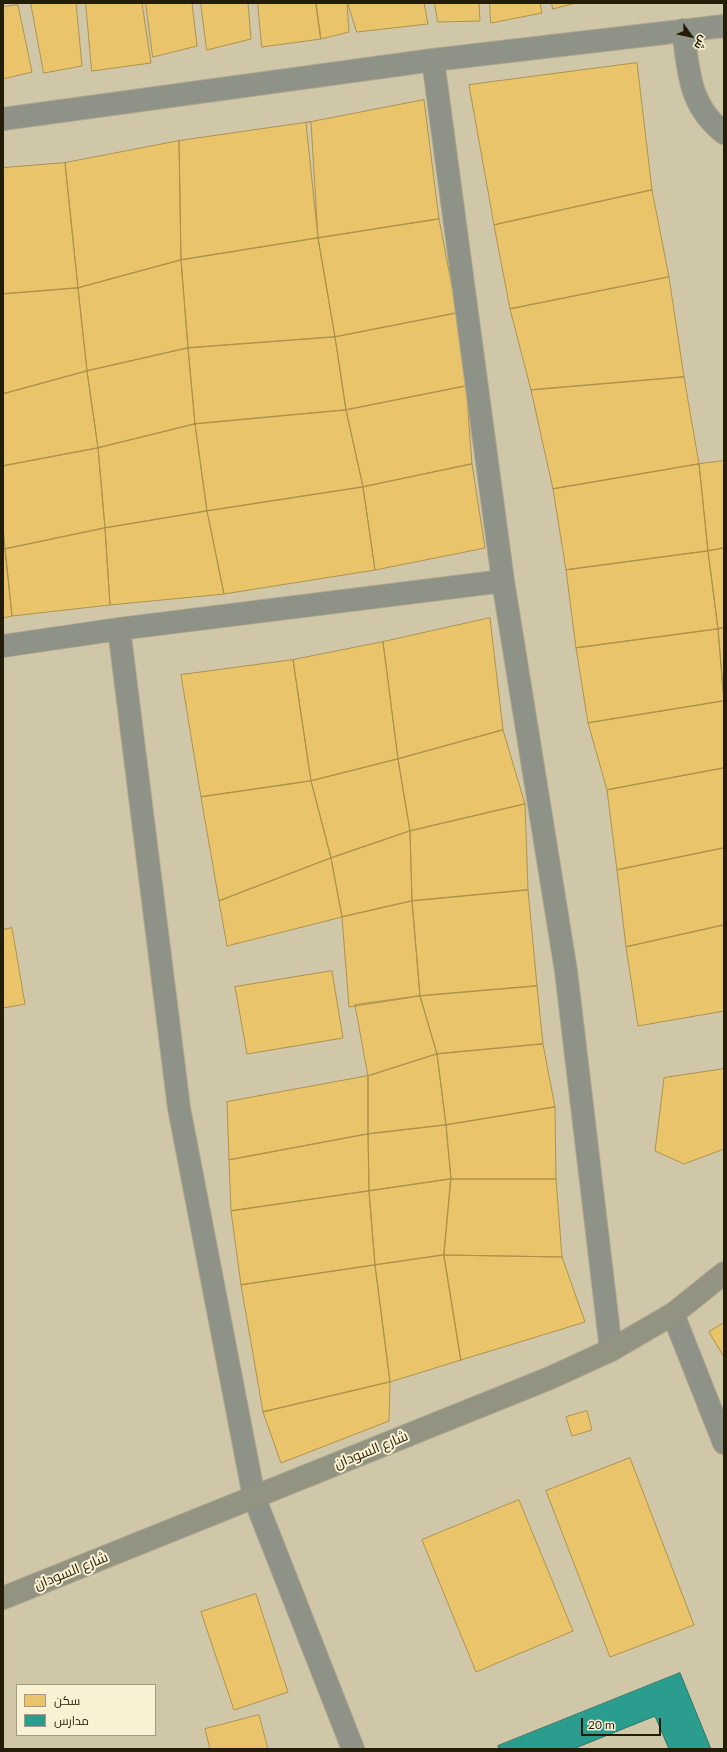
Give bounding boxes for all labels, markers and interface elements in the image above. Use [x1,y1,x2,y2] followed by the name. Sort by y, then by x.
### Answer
[671,16,711,56] north arrow
[692,33,711,52] text: ش
[332,1428,410,1472] street label: شارع السودان
[32,1549,110,1593] street label: شارع السودان
[16,1684,156,1736] legend
[54,1693,80,1708] text: سكن
[583,1710,663,1736] scale bar
[54,1713,89,1728] text: مدارس
[588,1717,615,1732] text: 20 m

